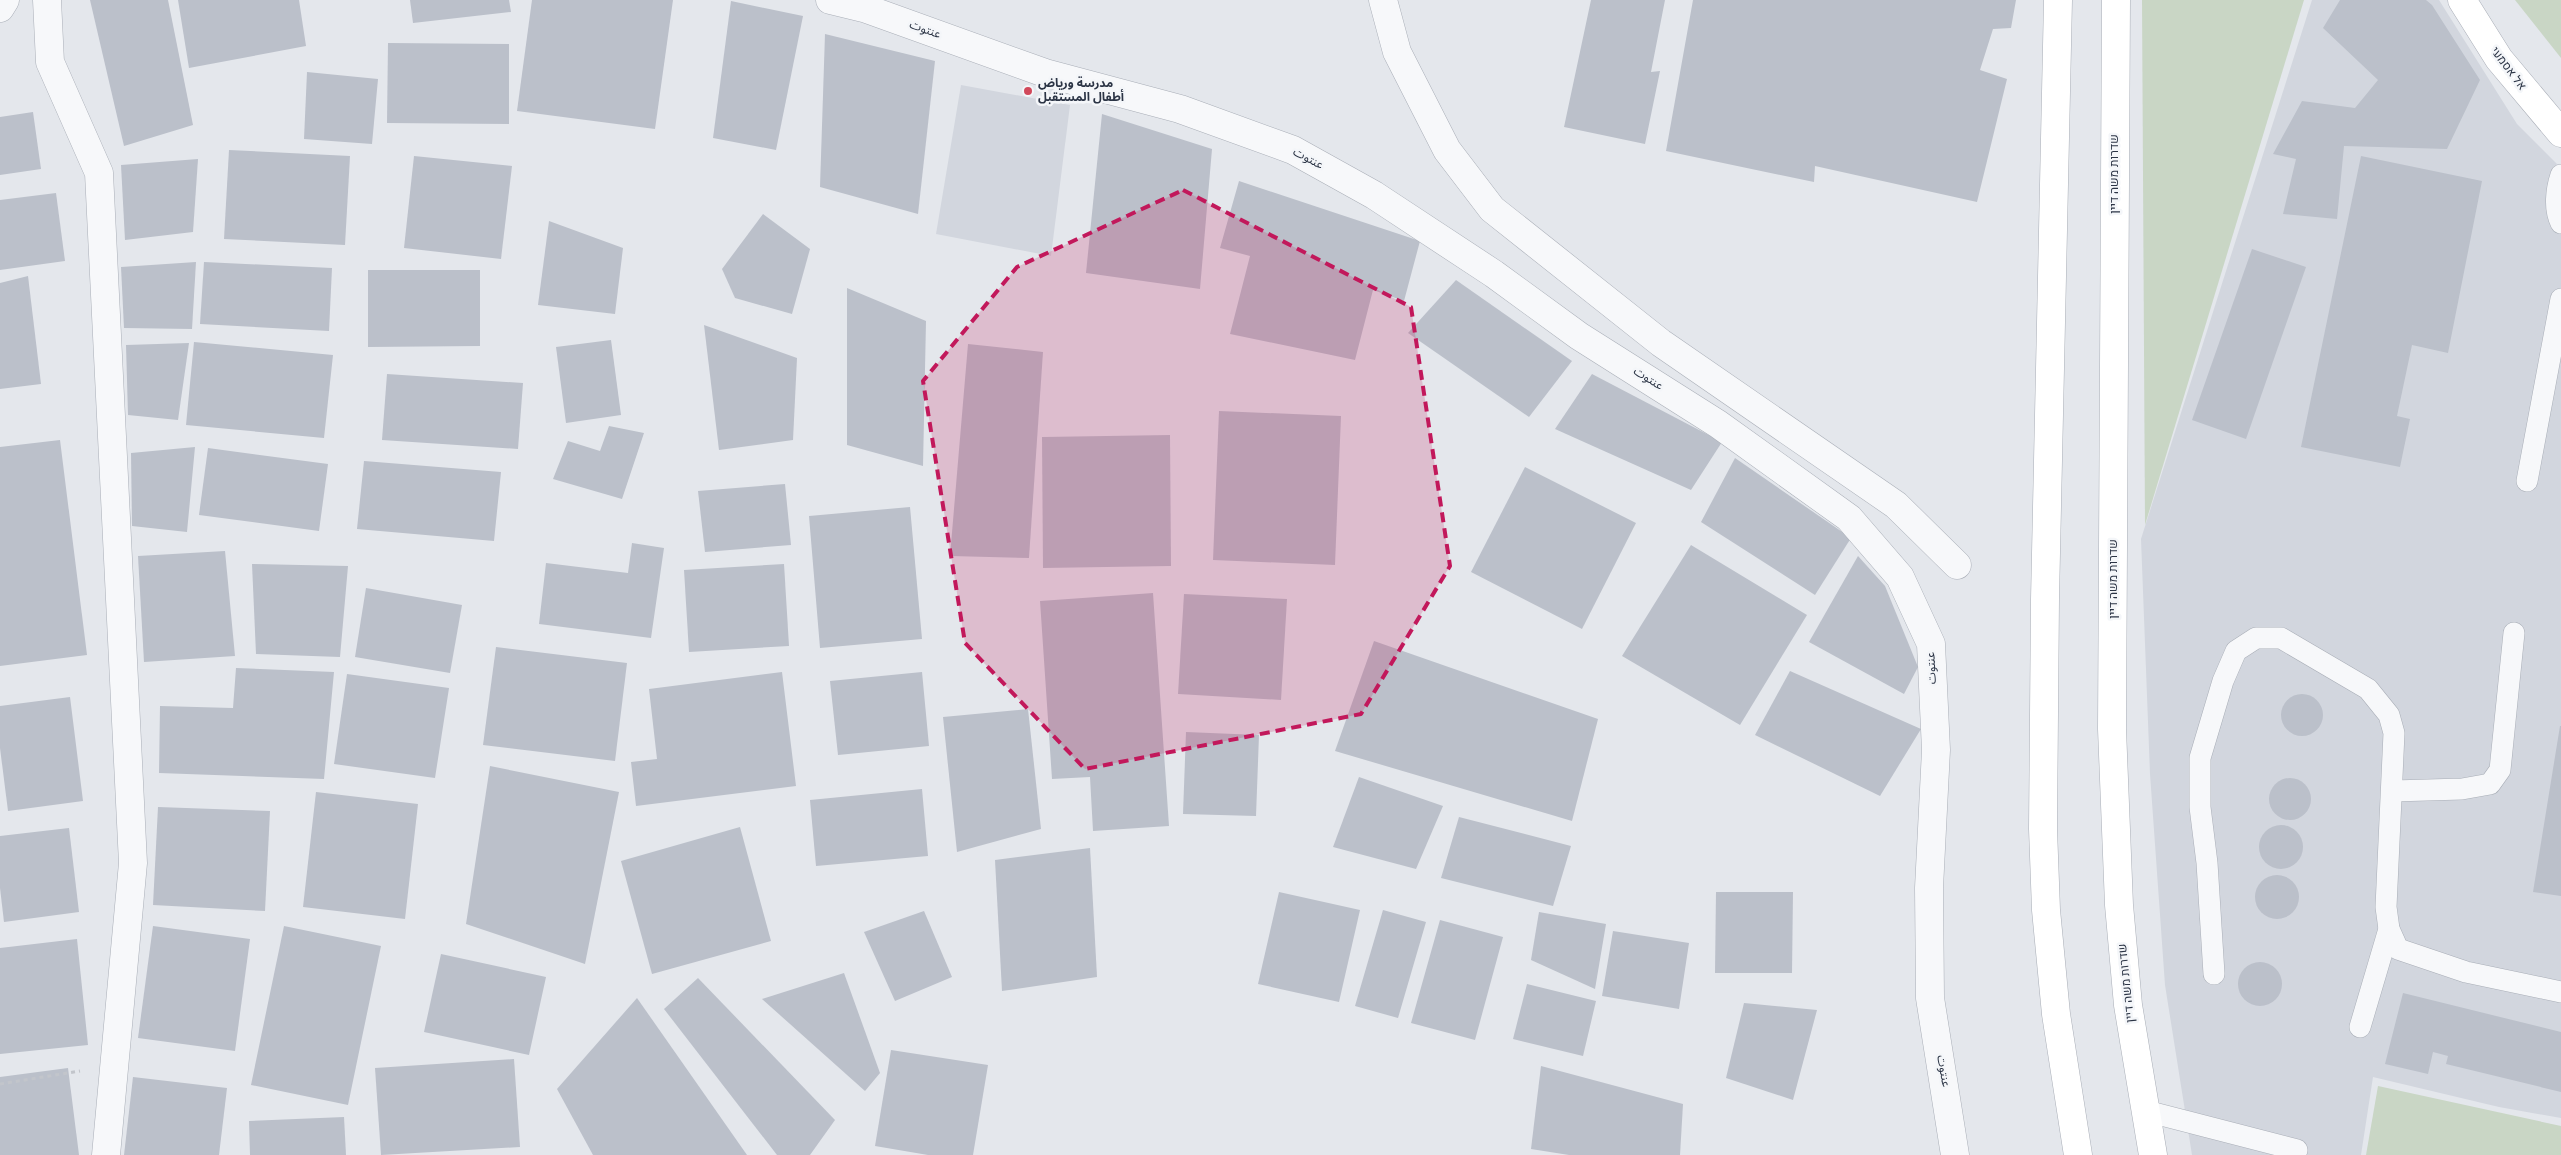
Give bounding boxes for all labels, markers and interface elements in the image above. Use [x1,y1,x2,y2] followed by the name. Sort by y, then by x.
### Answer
[907,17,943,43] street label: عنتوت
[2486,44,2530,94] street label: אל אסמעי
[1038,76,1124,106] place label: مدرسة ورياض أطفال المستقبل
[1022,85,1034,97] marker: مدرسة ورياض أطفال المستقبل
[2107,134,2123,214] street label: שדרות משה דיין
[1290,144,1326,174] street label: عنتوت
[1630,364,1666,394] street label: عنتوت
[2106,539,2122,619] street label: שדרות משה דיין
[1923,651,1941,685] street label: عنتوت
[2115,943,2139,1023] street label: שדרות משה דיין
[1932,1054,1954,1088] street label: عنتوت

